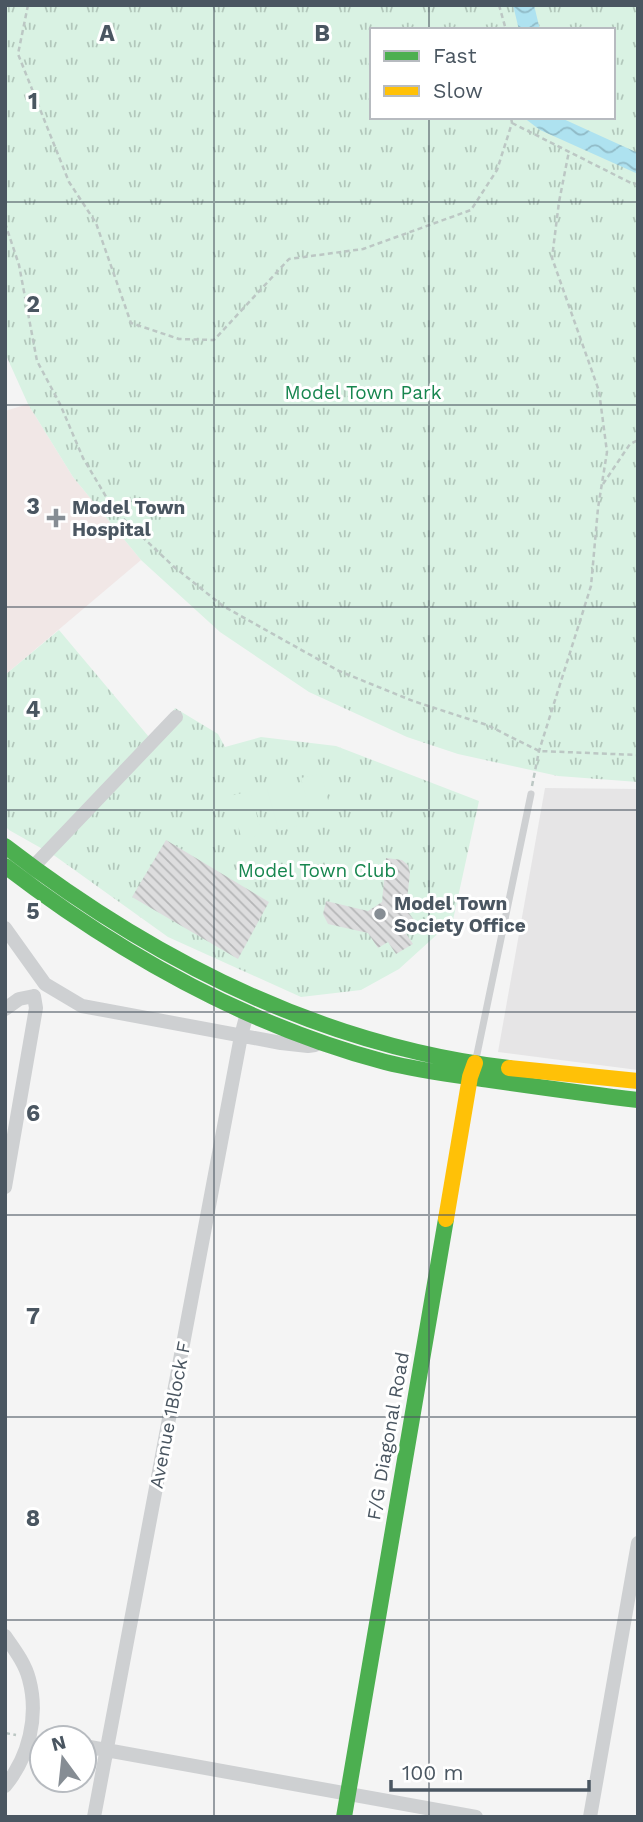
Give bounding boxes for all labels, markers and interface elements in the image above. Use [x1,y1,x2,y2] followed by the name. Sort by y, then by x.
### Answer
[99,20,115,47] text: A
[314,20,330,47] text: B
[370,28,615,119] legend
[433,43,477,68] text: Fast
[433,78,483,103] text: Slow
[28,88,38,115] text: 1
[26,291,40,318] text: 2
[285,381,442,404] park label: Model Town Park
[26,493,40,520] text: 3
[72,496,185,541] place label: Model Town Hospital
[46,508,66,528] marker: Model Town Hospital
[26,696,41,723] text: 4
[238,859,396,882] park label: Model Town Club
[394,892,526,937] place label: Model Town Society Office
[26,898,40,925] text: 5
[372,906,388,922] marker: Model Town Society Office
[26,1100,40,1127] text: 6
[26,1303,40,1330] text: 7
[144,1339,196,1491] street label: Avenue 1Block F
[362,1350,414,1522] street label: F/G Diagonal Road
[26,1505,40,1532] text: 8
[28,1724,98,1794] north arrow
[49,1730,69,1756] text: N
[391,1748,589,1792] scale bar
[402,1760,464,1785] text: 100 m

